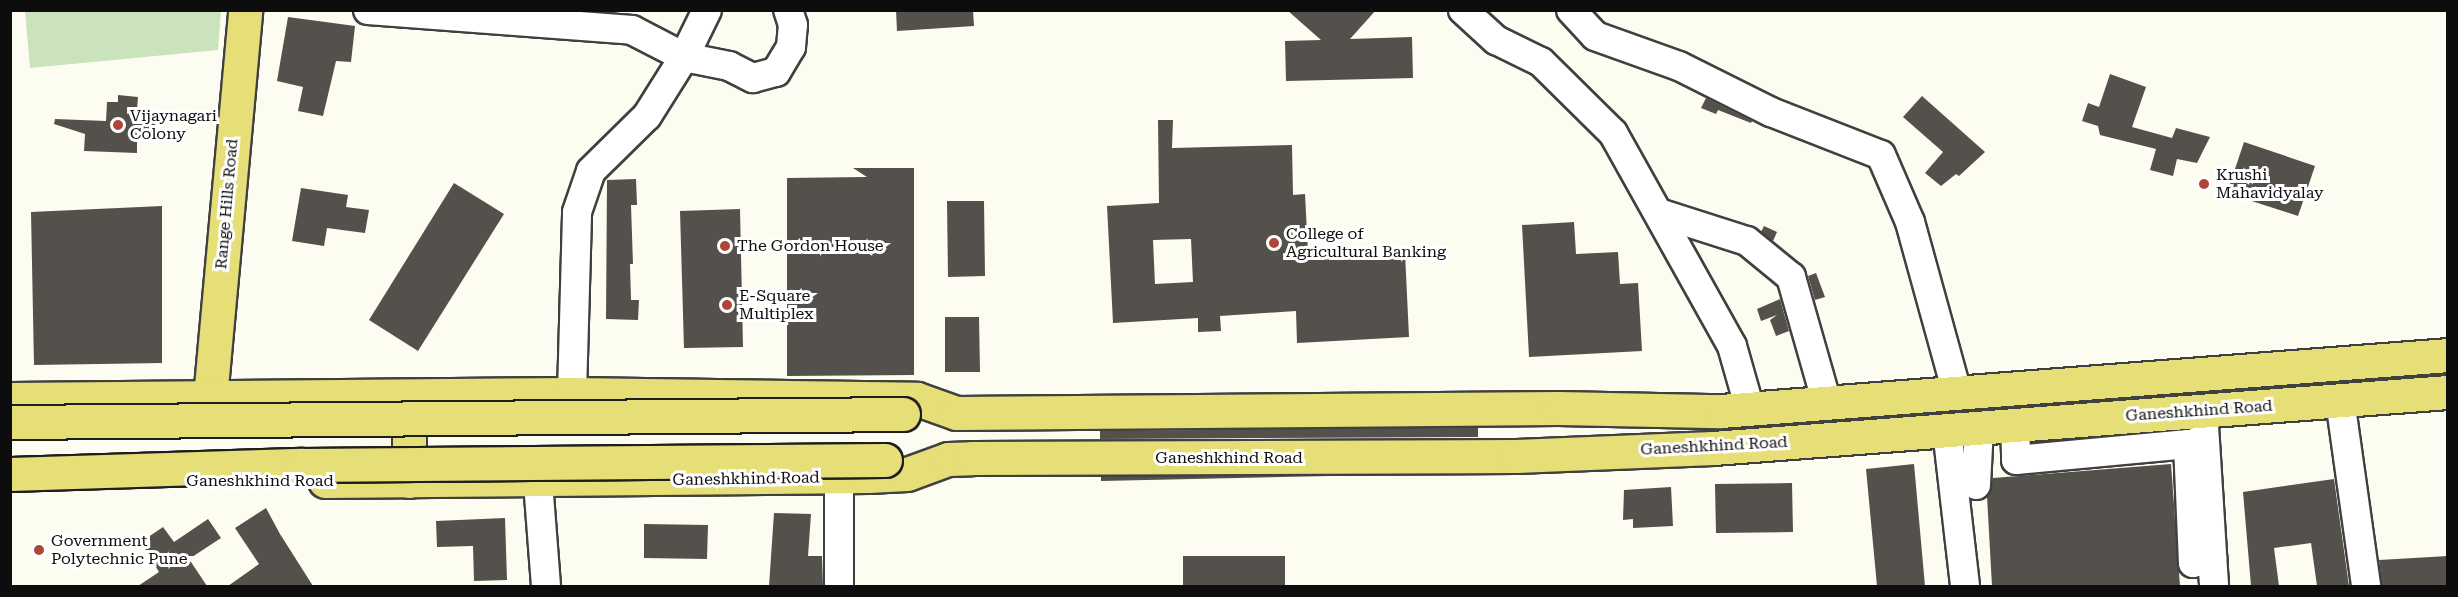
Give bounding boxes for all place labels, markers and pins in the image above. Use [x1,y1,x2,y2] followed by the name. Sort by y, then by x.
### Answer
[130,106,217,144] place label: Vijaynagari Colony
[111,118,125,132] marker: Vijaynagari Colony
[2216,165,2323,203] place label: Krushi Mahavidyalay
[2197,177,2211,191] marker: Krushi Mahavidyalay
[1286,224,1446,262] place label: College of Agricultural Banking
[737,236,884,256] place label: The Gordon House
[1267,236,1281,250] marker: College of Agricultural Banking
[718,239,732,253] marker: The Gordon House
[739,286,813,324] place label: E-Square Multiplex
[720,298,734,312] marker: E-Square Multiplex
[51,531,188,569] place label: Government Polytechnic Pune
[32,543,46,557] marker: Government Polytechnic Pune

